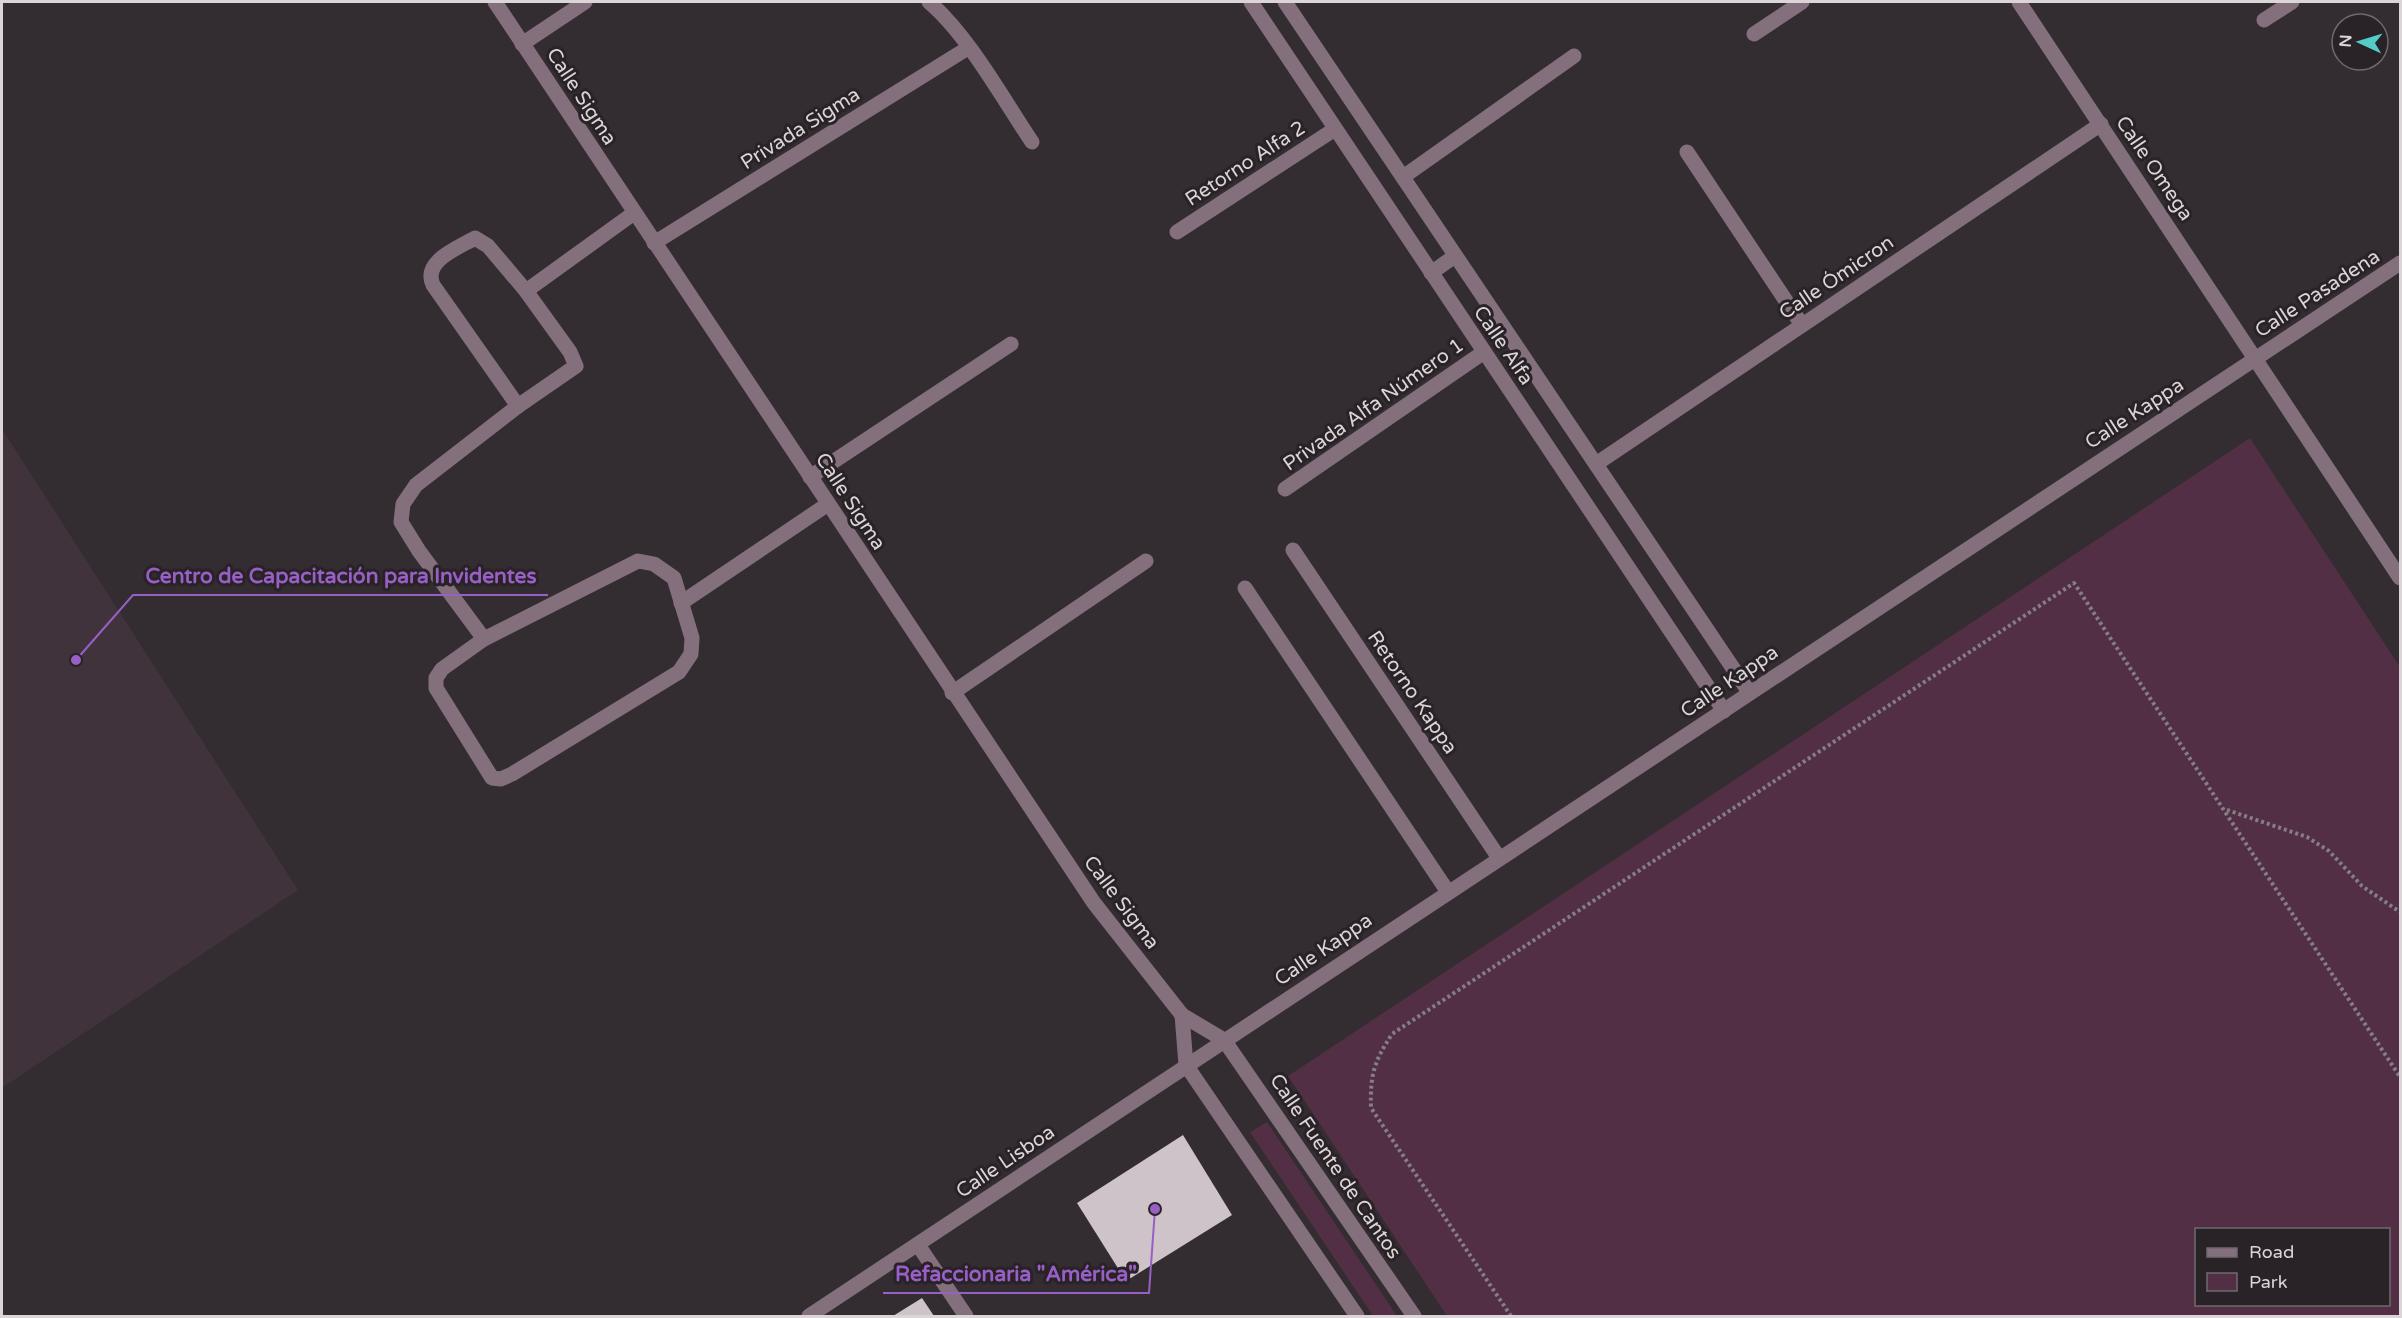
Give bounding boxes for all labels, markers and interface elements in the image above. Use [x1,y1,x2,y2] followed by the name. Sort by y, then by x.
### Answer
[2330,12,2390,72] north arrow
[2336,34,2356,48] text: N
[541,43,621,150] street label: Calle Sigma
[736,83,865,175] street label: Privada Sigma
[2110,112,2198,226] street label: Calle Omega
[1181,116,1310,212] street label: Retorno Alfa 2
[1774,230,1899,325] street label: Calle Ómicron
[2251,245,2384,343] street label: Calle Pasadena
[1468,302,1538,390] street label: Calle Alfa
[1279,333,1469,476] street label: Privada Alfa Número 1
[2081,373,2188,455] street label: Calle Kappa
[810,448,890,555] street label: Calle Sigma
[133,556,548,595] callout: Centro de Capacitación para Invidentes
[146,564,537,589] text: Centro de Capacitación para Invidentes
[1362,626,1462,759] street label: Retorno Kappa
[1676,640,1783,723] street label: Calle Kappa
[1078,851,1164,954] street label: Calle Sigma
[1270,908,1377,991] street label: Calle Kappa
[1264,1069,1406,1264] street label: Calle Fuente de Cantos
[952,1120,1059,1204] street label: Calle Lisboa
[2195,1228,2390,1306] legend
[2249,1241,2294,1263] text: Road
[883,1254,1149,1293] callout: Refaccionaria "América"
[895,1262,1137,1287] text: Refaccionaria "América"
[2249,1271,2288,1293] text: Park

